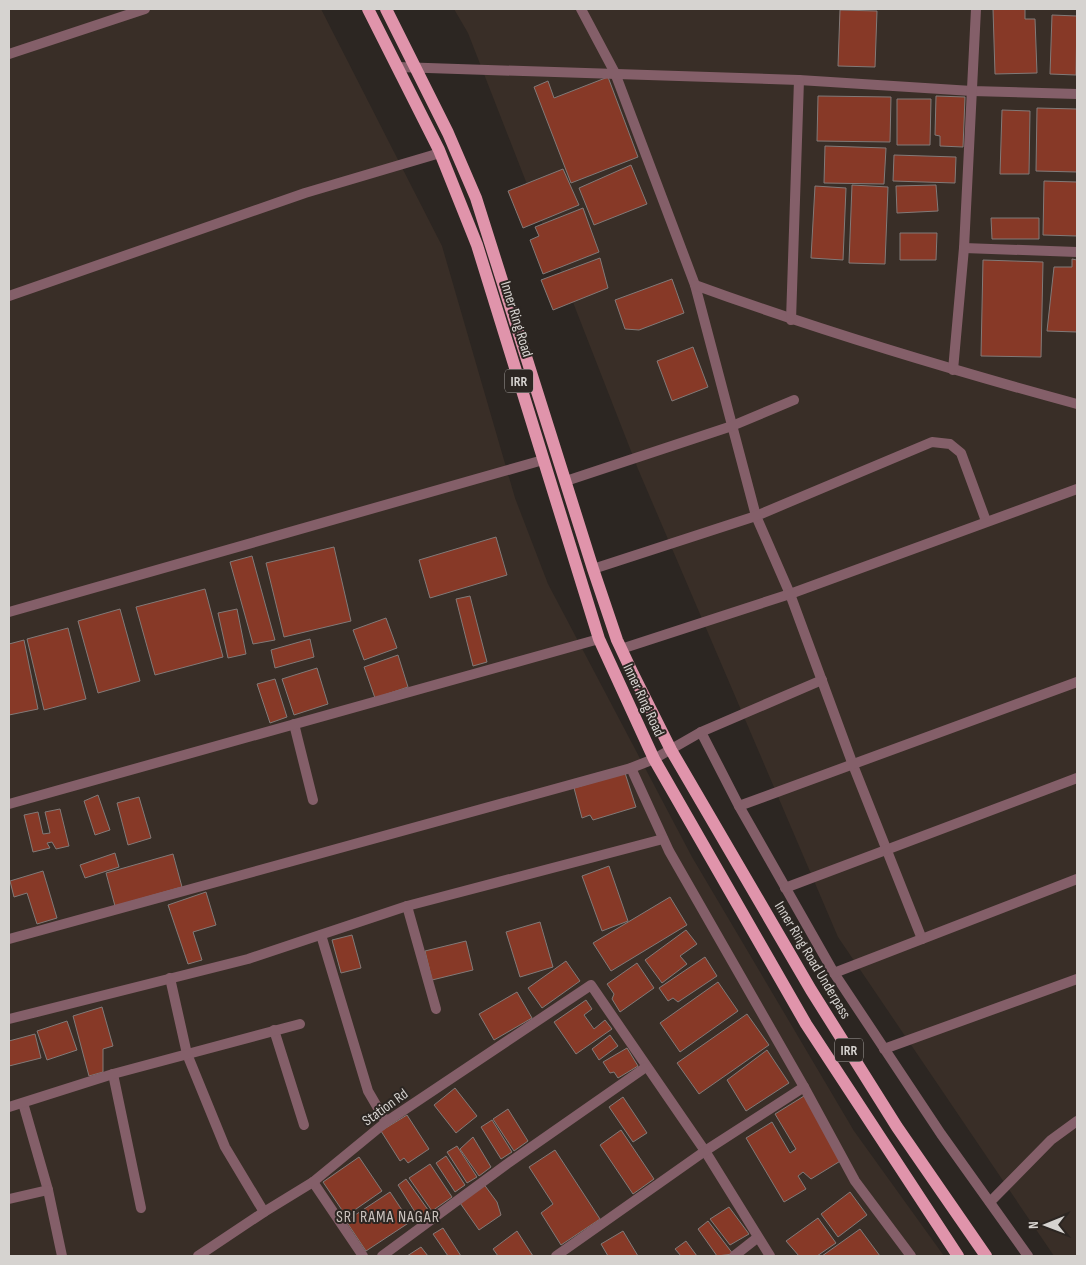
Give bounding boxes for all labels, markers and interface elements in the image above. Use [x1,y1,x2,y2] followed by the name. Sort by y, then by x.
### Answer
[496,279,537,359] street label: Inner Ring Road
[505,370,533,392] road number: IRR
[618,661,669,740] street label: Inner Ring Road
[770,898,855,1022] street label: Inner Ring Road Underpass
[835,1038,863,1062] road number: IRR
[359,1084,412,1130] street label: Station Rd
[1021,1200,1071,1250] north arrow
[336,1208,440,1227] district label: SRI RAMA NAGAR
[1025,1221,1042,1229] text: N

